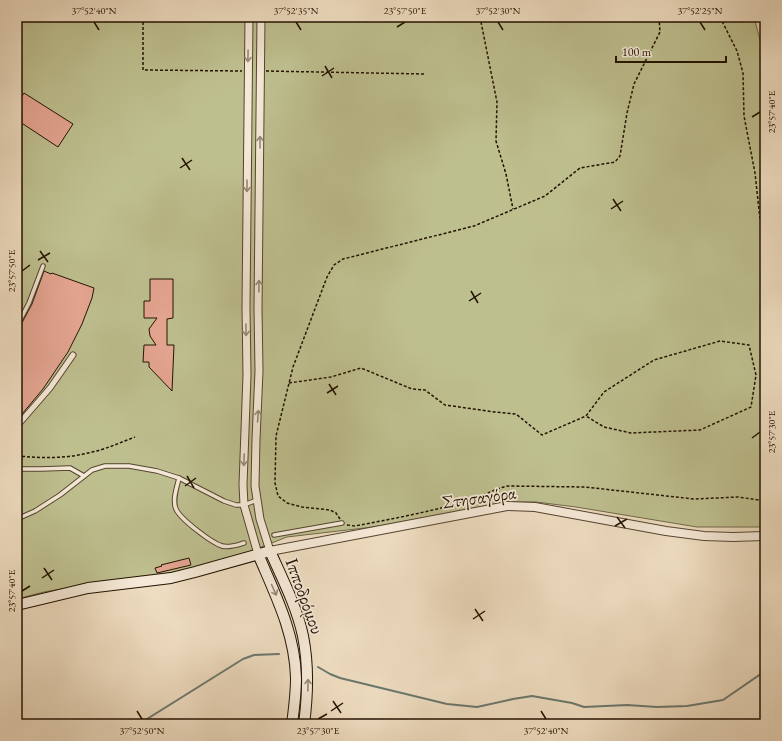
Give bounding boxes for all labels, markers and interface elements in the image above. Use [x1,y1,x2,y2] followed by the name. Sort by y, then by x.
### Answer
[72,4,117,17] text: 37°52'40"N
[274,4,319,17] text: 37°52'35"N
[384,4,427,17] text: 23°57'50"E
[476,4,521,17] text: 37°52'30"N
[678,4,723,17] text: 37°52'25"N
[616,38,726,64] scale bar
[622,44,652,60] text: 100 m
[245,49,252,62] one-way arrow
[765,90,778,133] text: 23°57'40"E
[256,136,264,149] one-way arrow
[244,179,251,192] one-way arrow
[5,249,18,292] text: 23°57'50"E
[255,280,263,293] one-way arrow
[242,323,250,336] one-way arrow
[254,410,261,423] one-way arrow
[765,410,778,453] text: 23°57'30"E
[240,453,247,466] one-way arrow
[441,480,518,514] street label: Στησαγόρα
[281,555,329,637] street label: Ιπποδρόμου
[5,569,18,612] text: 23°57'40"E
[270,583,278,595] one-way arrow
[304,679,312,692] one-way arrow
[120,724,165,737] text: 37°52'50"N
[297,724,340,737] text: 23°57'30"E
[524,724,569,737] text: 37°52'40"N

